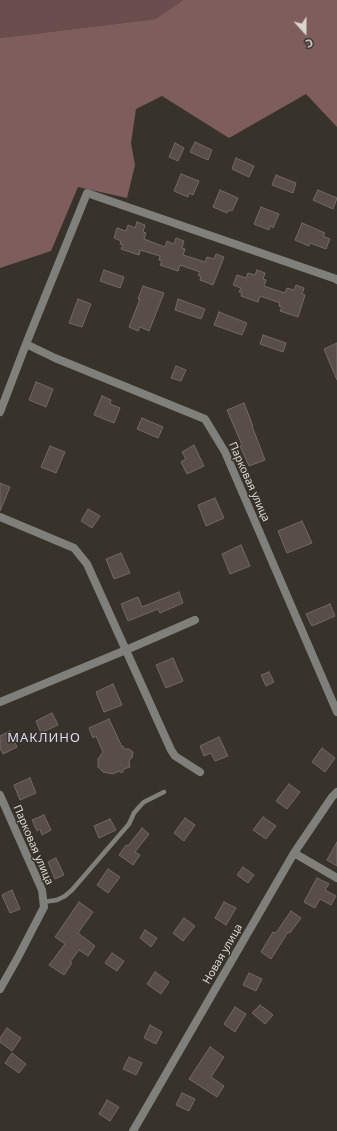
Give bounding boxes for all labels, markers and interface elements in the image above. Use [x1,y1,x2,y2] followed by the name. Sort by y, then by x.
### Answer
[285,12,325,52] north arrow
[303,35,315,52] text: С
[226,440,272,524] street label: Парковая улица
[7,730,81,746] district label: МАКЛИНО
[10,803,56,887] street label: Парковая улица
[200,922,246,986] street label: Новая улица

